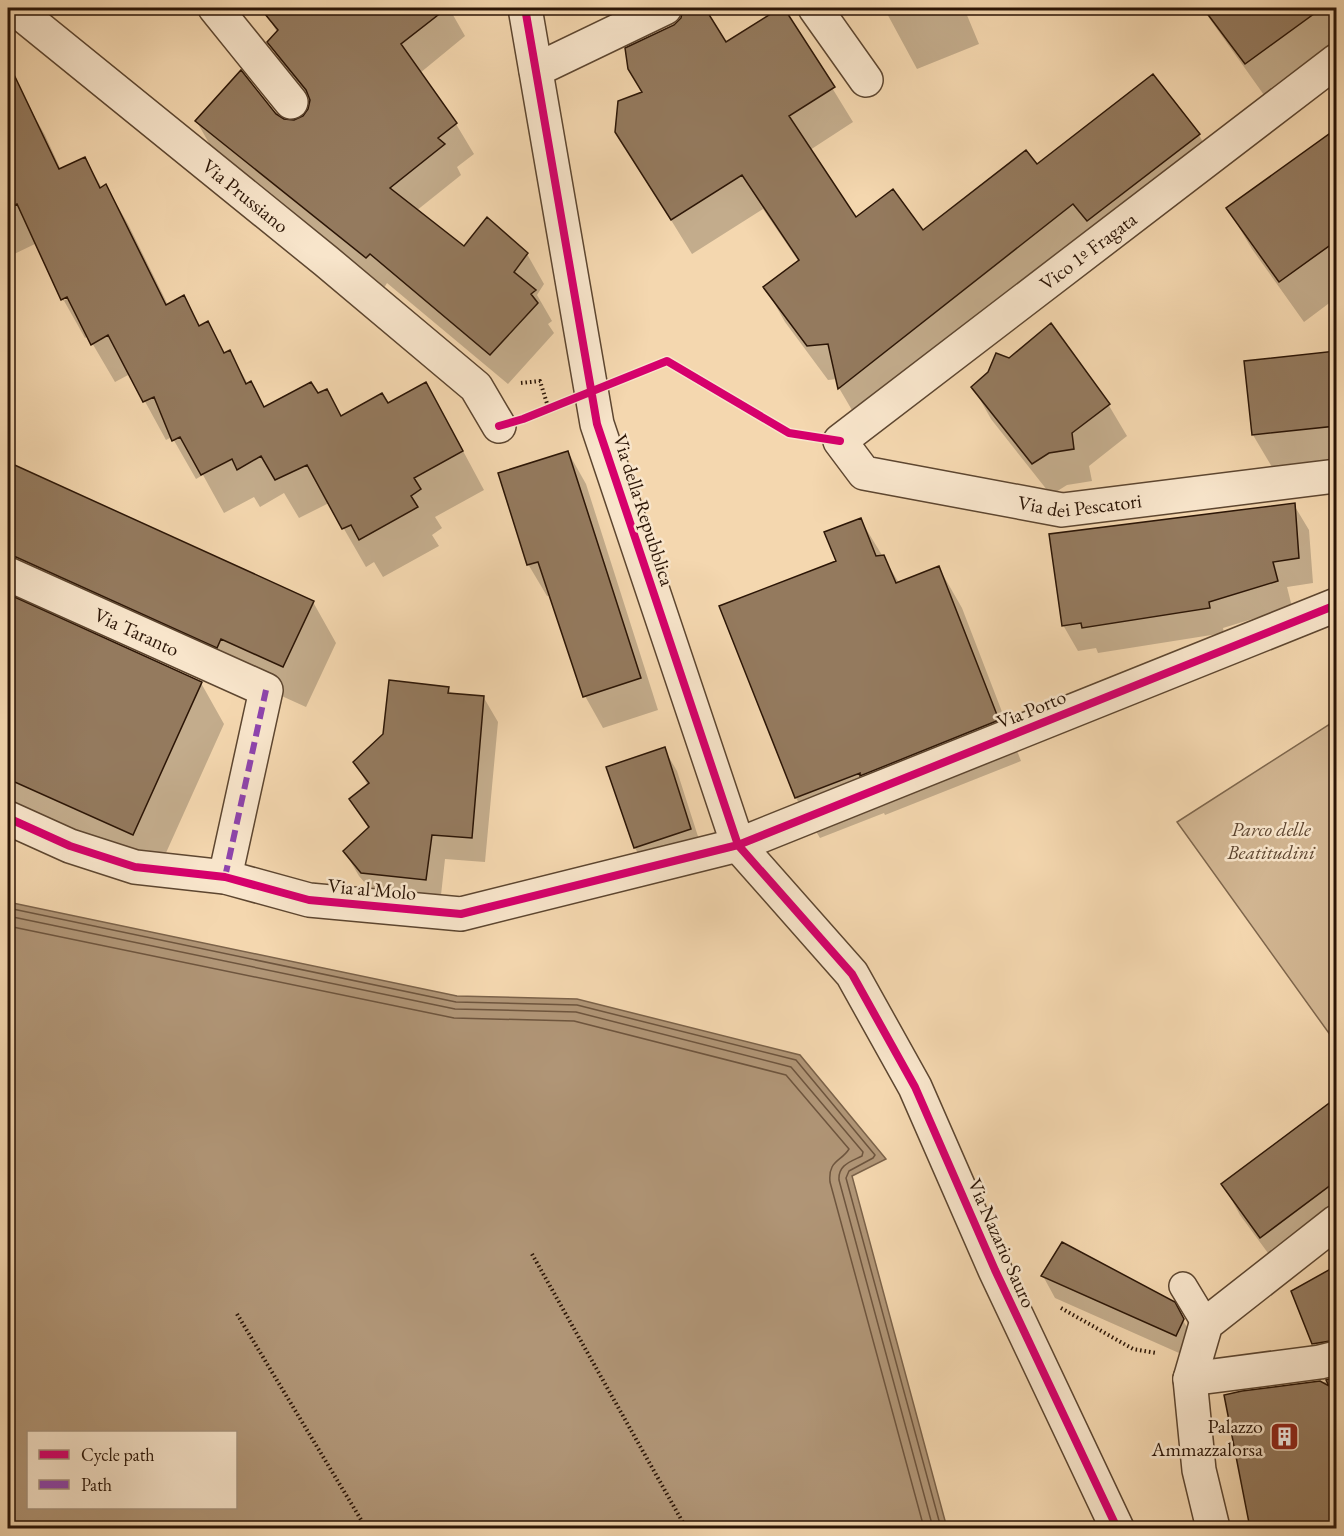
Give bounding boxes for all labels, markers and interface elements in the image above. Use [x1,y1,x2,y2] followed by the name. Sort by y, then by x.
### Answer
[197,153,294,239] street label: Via Prussiano
[1034,206,1142,296] street label: Vico 1º Fragata
[607,431,681,589] street label: Via della Repubblica
[1016,487,1143,523] street label: Via dei Pescatori
[90,601,183,662] street label: Via Taranto
[992,683,1070,735] street label: Via Porto
[1226,816,1316,865] park label: Parco delle Beatitudini
[327,872,417,906] street label: Via al Molo
[962,1174,1042,1312] street label: Via Nazario Sauro
[1151,1413,1263,1462] place label: Palazzo Ammazzalorsa
[1268,1421,1300,1453] building icon: Palazzo Ammazzalorsa
[27,1431,237,1509] legend
[81,1443,155,1466] text: Cycle path
[81,1473,112,1496] text: Path

